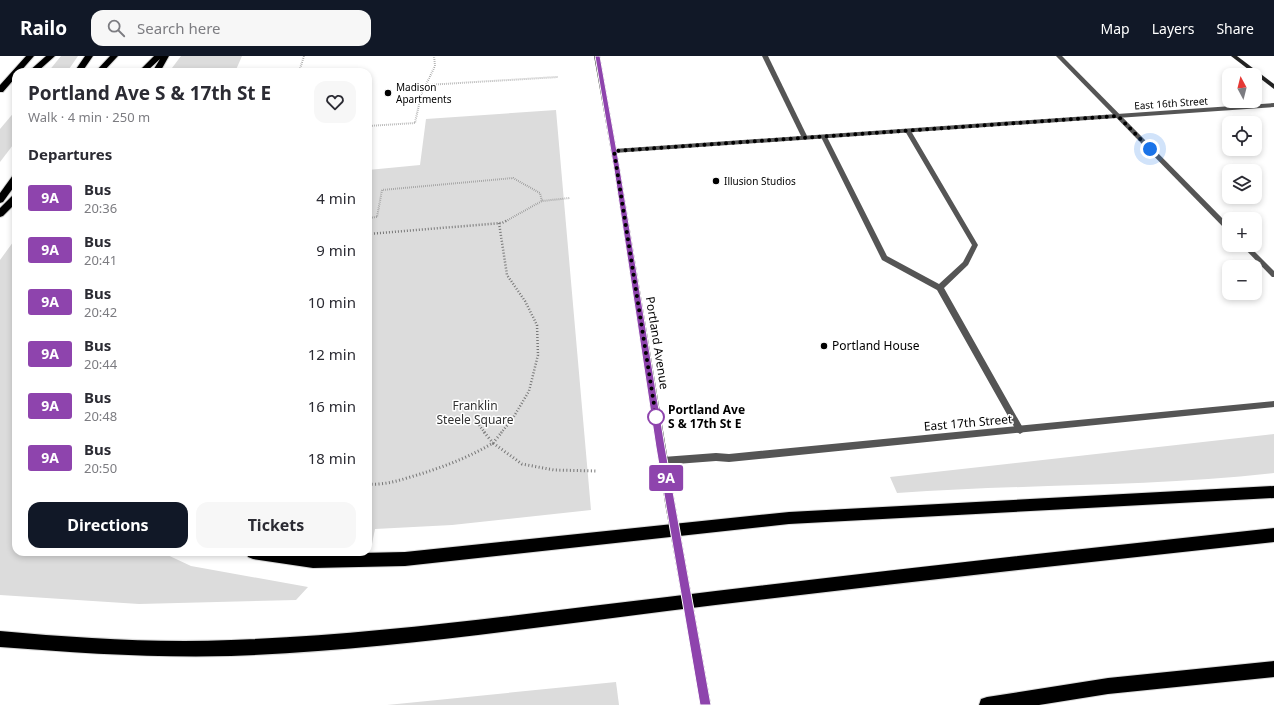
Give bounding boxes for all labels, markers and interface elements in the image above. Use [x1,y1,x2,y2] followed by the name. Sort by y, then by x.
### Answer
[91,10,371,46] search box
[20,15,67,41] text: Railo
[105,17,127,39] icon: search
[137,18,221,38] text: Search here
[1101,19,1130,38] text: Map
[1152,19,1194,38] text: Layers
[1216,19,1254,38] text: Share
[1222,68,1262,108] north arrow
[1222,68,1262,300] map controls
[28,80,271,106] text: Portland Ave S & 17th St E
[396,80,452,106] place label: Madison Apartments
[314,81,356,123] button: heart
[383,88,393,98] marker: Madison Apartments
[1134,93,1209,113] street label: East 16th Street
[28,108,150,126] text: Walk · 4 min · 250 m
[1222,116,1262,156] button: locate
[1140,139,1160,159] your location
[28,144,112,164] text: Departures
[1222,164,1262,204] button: layers
[724,174,796,188] place label: Illusion Studios
[711,176,721,186] marker: Illusion Studios
[84,179,111,199] text: Bus
[41,188,59,207] text: 9A
[316,188,356,208] text: 4 min
[84,199,117,217] text: 20:36
[1222,212,1262,252] button: +
[84,231,111,251] text: Bus
[41,240,59,259] text: 9A
[316,240,356,260] text: 9 min
[84,251,117,269] text: 20:41
[1222,260,1262,300] button: −
[84,283,111,303] text: Bus
[41,292,59,311] text: 9A
[308,292,356,312] text: 10 min
[642,295,673,391] street label: Portland Avenue
[84,303,117,321] text: 20:42
[84,335,111,355] text: Bus
[832,337,920,354] place label: Portland House
[819,341,829,351] marker: Portland House
[41,344,59,363] text: 9A
[308,344,356,364] text: 12 min
[84,355,117,373] text: 20:44
[84,387,111,407] text: Bus
[41,396,59,415] text: 9A
[308,396,356,416] text: 16 min
[436,397,514,428] park label: Franklin Steele Square
[668,401,745,432] place label: Portland Ave S & 17th St E
[84,407,117,425] text: 20:48
[647,408,665,426] marker: Portland Ave S & 17th St E
[923,410,1014,435] street label: East 17th Street
[84,439,111,459] text: Bus
[41,448,59,467] text: 9A
[308,448,356,468] text: 18 min
[84,459,117,477] text: 20:50
[648,465,684,491] line badge: 9A
[657,468,675,487] text: 9A
[28,502,188,548] button: Directions
[196,502,356,548] button: Tickets

